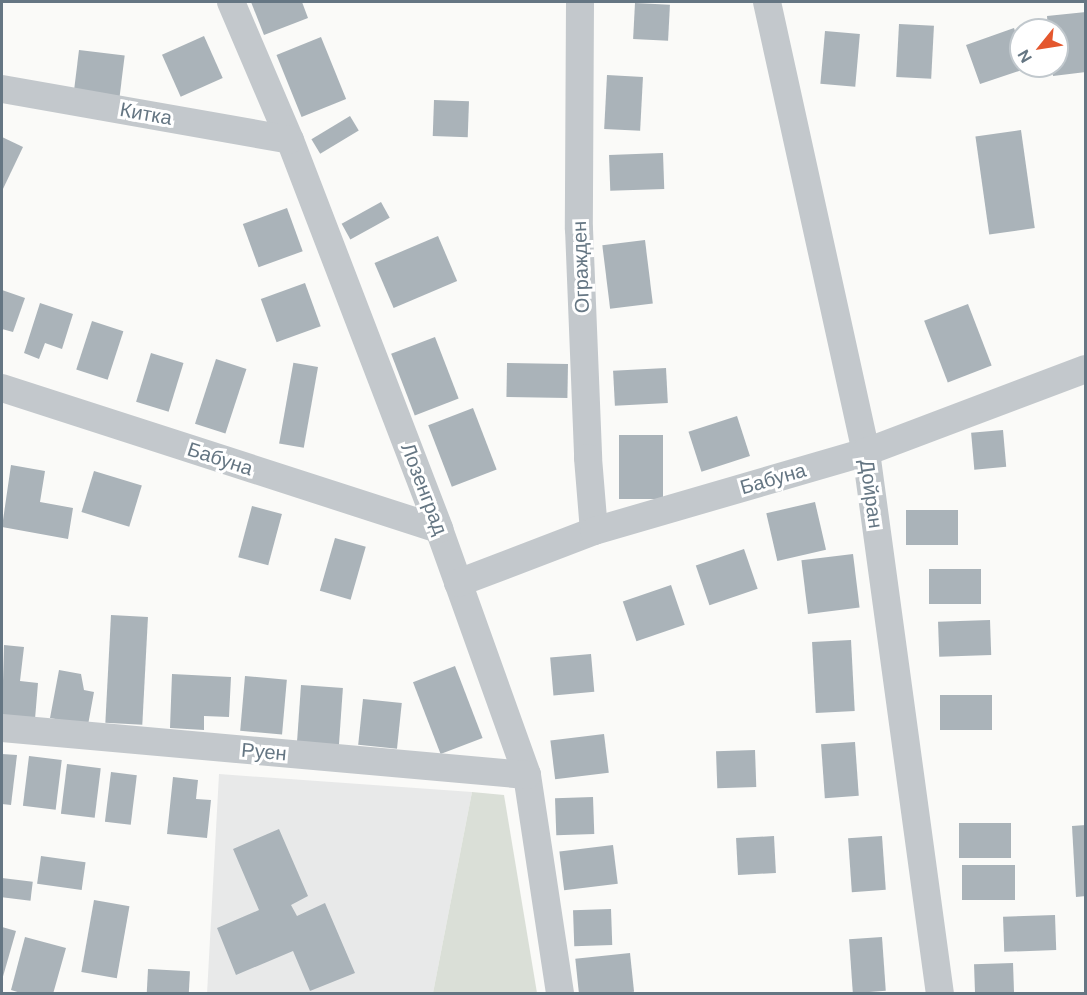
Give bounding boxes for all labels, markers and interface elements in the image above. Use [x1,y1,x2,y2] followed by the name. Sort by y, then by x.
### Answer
[1009,18,1069,78] north arrow
[1013,46,1037,67] text: N
[118,98,174,130] street label: Китка
[567,220,595,314] street label: Огражден
[184,437,256,481] street label: Бабуна
[396,440,452,538] street label: Лозенград
[737,458,809,500] street label: Бабуна
[854,458,888,530] street label: Дойран
[240,738,288,766] street label: Руен

